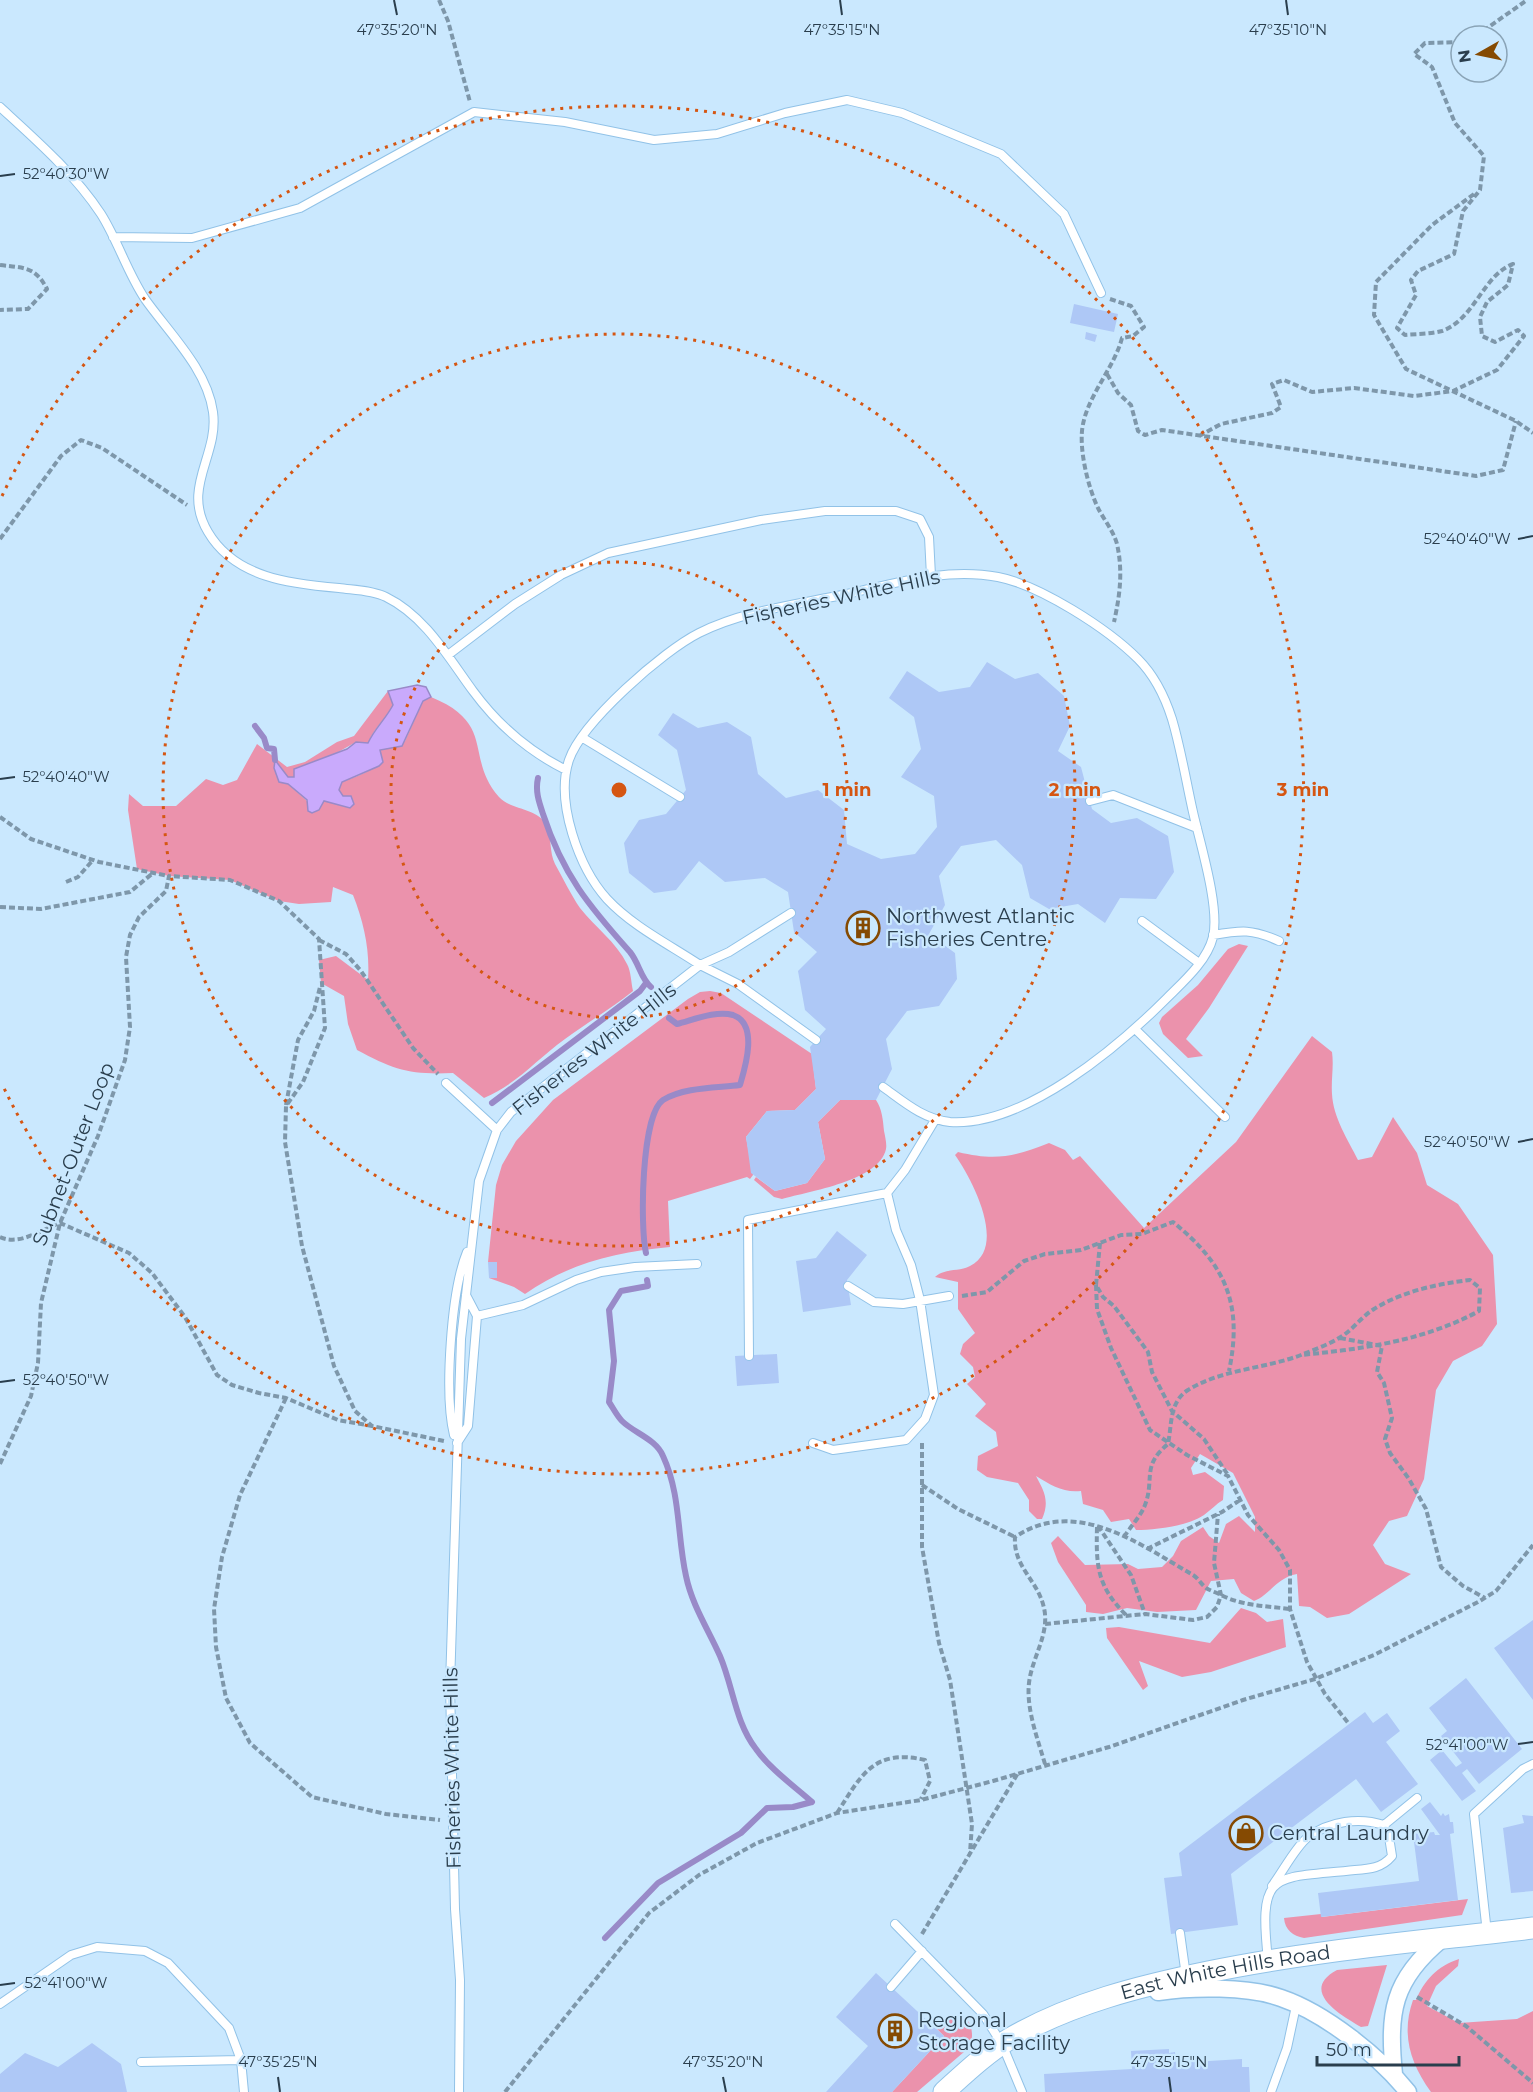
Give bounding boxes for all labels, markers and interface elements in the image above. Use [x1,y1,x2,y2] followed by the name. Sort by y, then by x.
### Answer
[356,20,438,39] text: 47°35'20"N
[804,20,880,39] text: 47°35'15"N
[1249,20,1327,39] text: 47°35'10"N
[1449,24,1509,84] north arrow
[1454,48,1475,64] text: N
[23,164,110,183] text: 52°40'30"W
[1423,529,1511,548] text: 52°40'40"W
[740,564,942,630] street label: Fisheries White Hills
[22,767,110,786] text: 52°40'40"W
[823,779,871,801] text: 1 min
[1049,779,1101,801] text: 2 min
[1276,779,1329,801] text: 3 min
[609,780,629,800] centre of rings
[886,904,1075,951] place label: Northwest Atlantic Fisheries Centre
[845,910,881,946] building icon: Northwest Atlantic Fisheries Centre
[507,977,681,1120] street label: Fisheries White Hills
[27,1059,119,1249] street label: Subnet-Outer Loop
[1424,1132,1511,1151] text: 52°40'50"W
[23,1370,110,1389] text: 52°40'50"W
[438,1667,466,1869] street label: Fisheries White Hills
[1426,1735,1509,1754] text: 52°41'00"W
[1228,1815,1264,1851] shop icon: Central Laundry
[1269,1821,1429,1845] place label: Central Laundry
[1118,1940,1332,2004] street label: East White Hills Road
[25,1973,108,1992] text: 52°41'00"W
[918,2008,1070,2055] place label: Regional Storage Facility
[877,2013,913,2049] building icon: Regional Storage Facility
[1317,2029,1460,2067] scale bar
[1326,2039,1372,2061] text: 50 m
[238,2052,318,2071] text: 47°35'25"N
[682,2052,764,2071] text: 47°35'20"N
[1131,2052,1207,2071] text: 47°35'15"N

